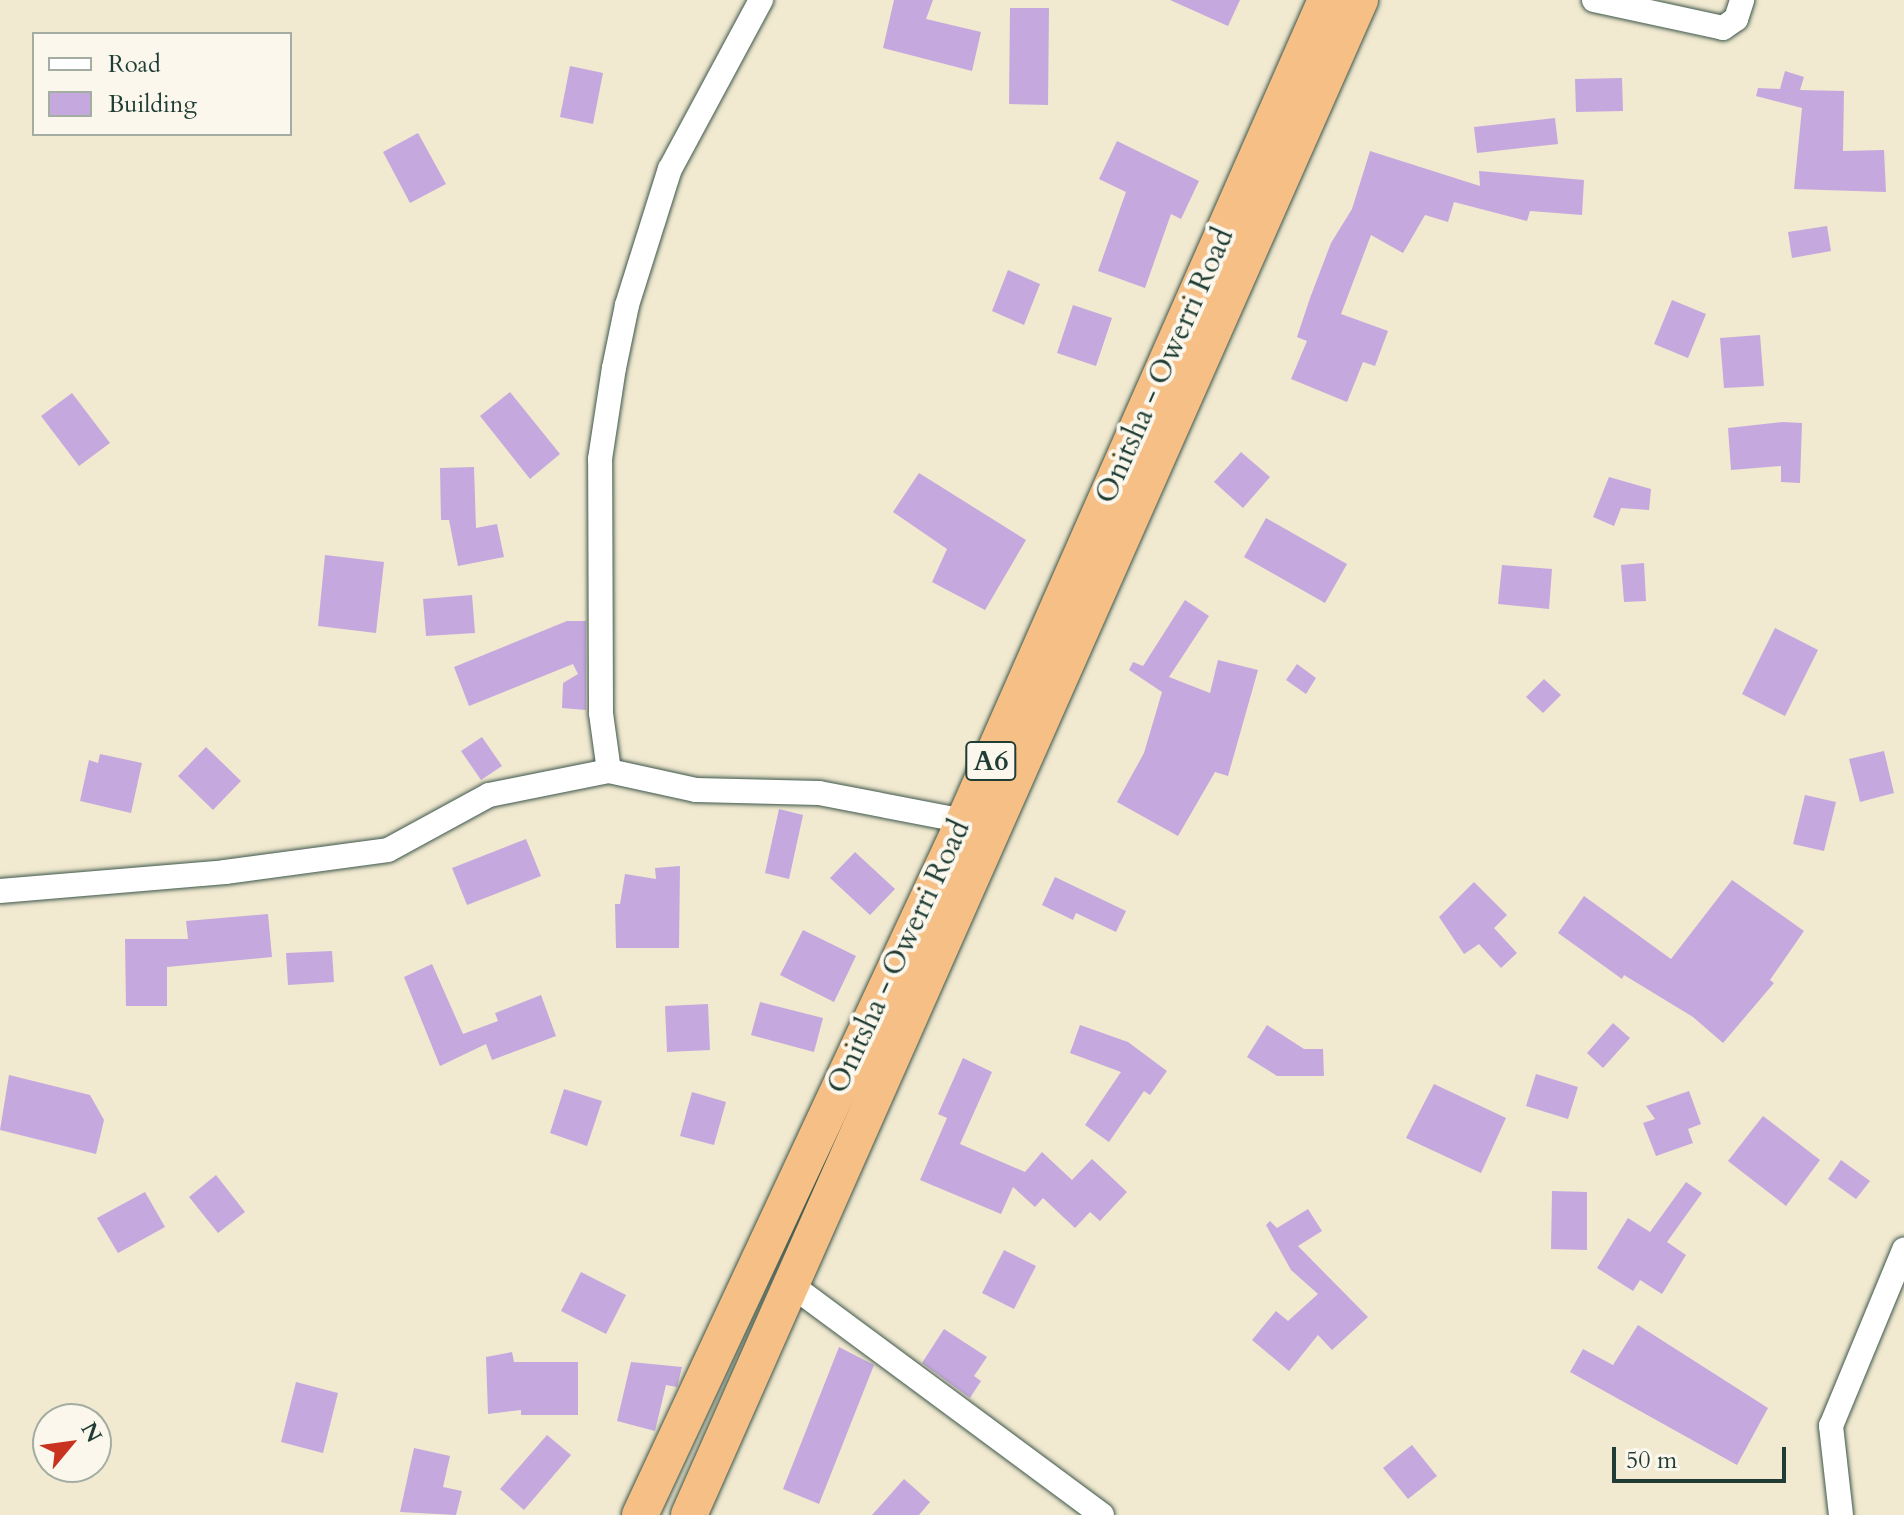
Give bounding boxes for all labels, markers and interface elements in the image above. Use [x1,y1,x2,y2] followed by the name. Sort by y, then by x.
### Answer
[32,32,292,136] legend
[108,48,161,81] text: Road
[108,88,197,121] text: Building
[1088,223,1242,509] street label: Onitsha - Owerri Road
[965,737,1017,785] road number: A6
[820,814,978,1100] street label: Onitsha - Owerri Road
[32,1403,112,1483] north arrow
[73,1417,109,1448] text: N
[1616,1431,1790,1481] scale bar
[1626,1444,1677,1477] text: 50 m

